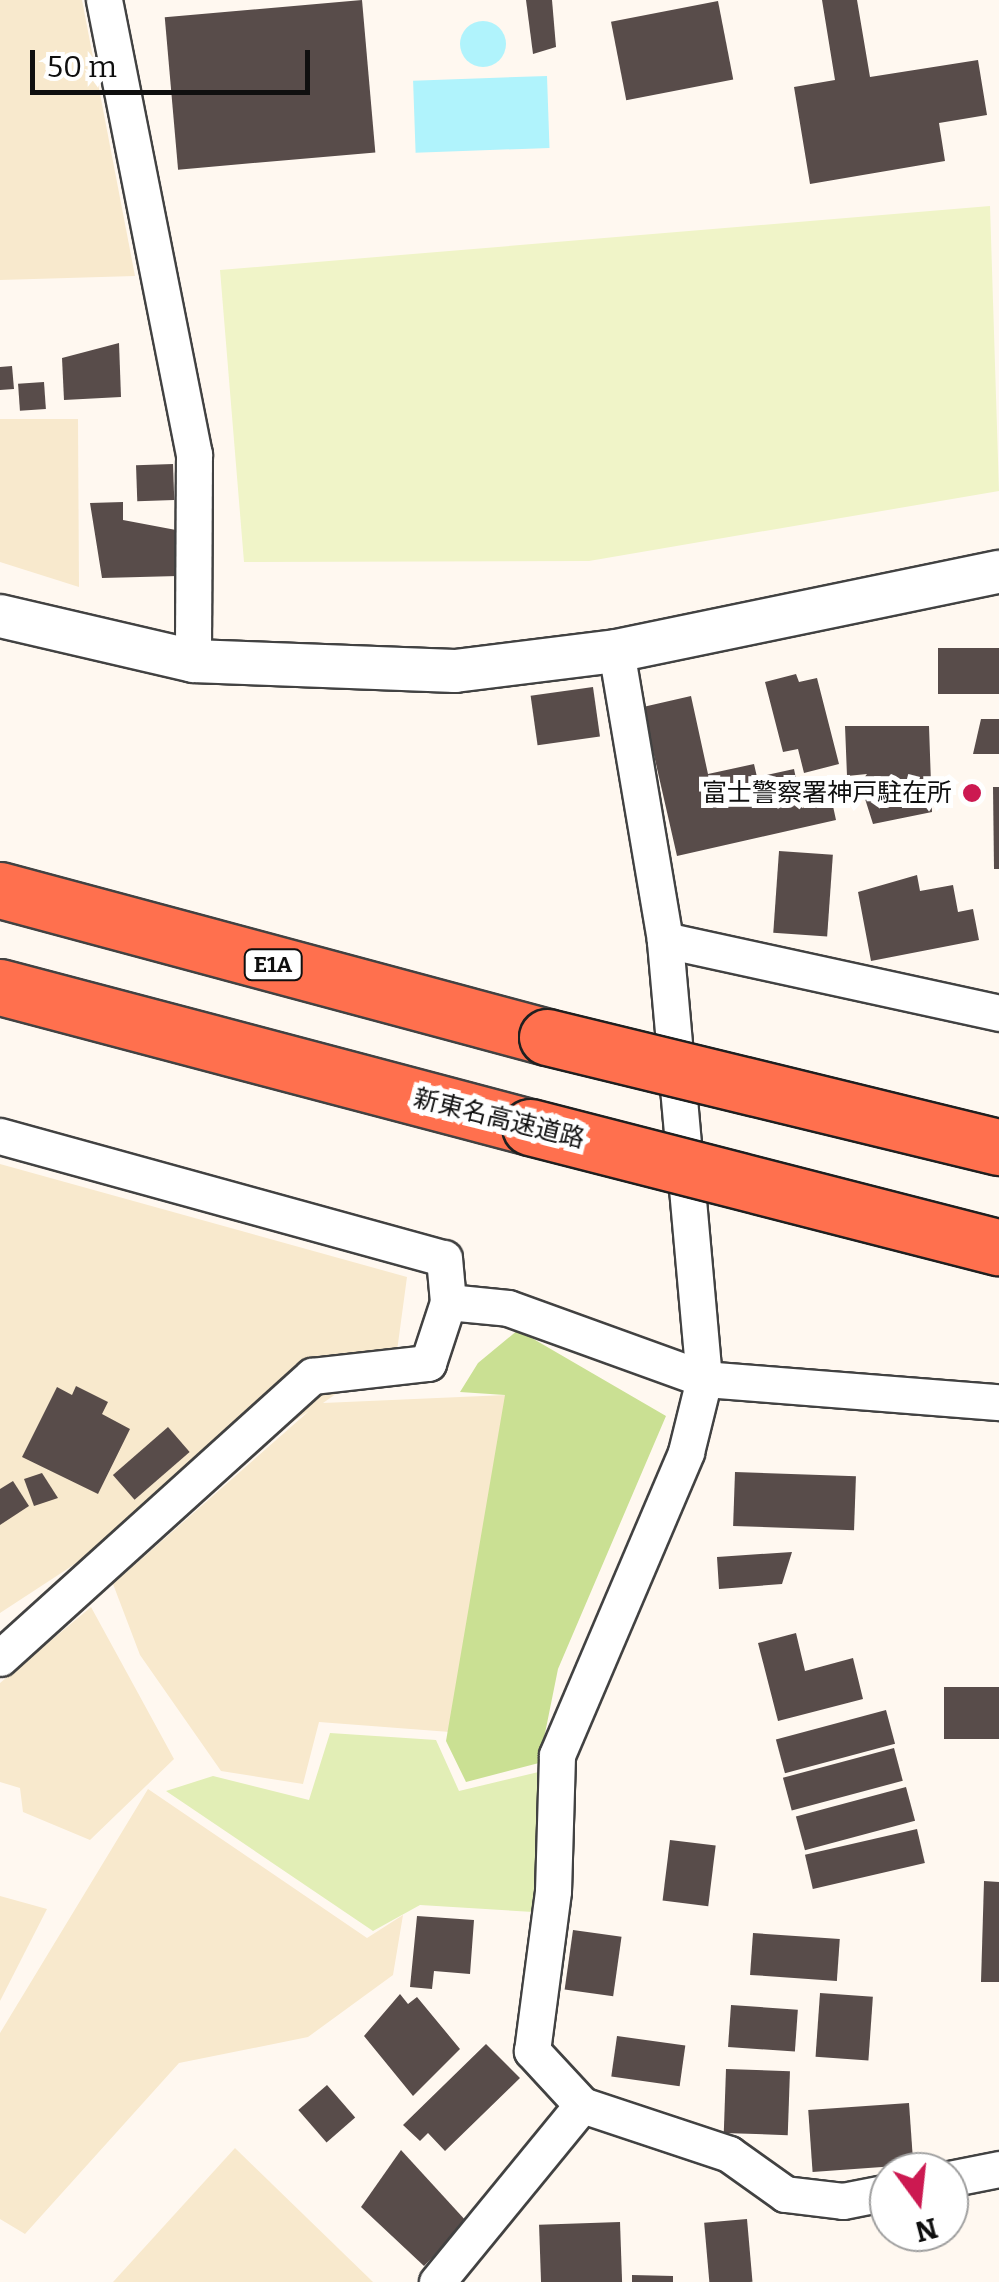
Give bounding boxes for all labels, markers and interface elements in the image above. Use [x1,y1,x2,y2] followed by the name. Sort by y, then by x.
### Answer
[35,30,315,92] scale bar
[47,49,117,85] text: 50 m
[702,778,952,808] place label: 富士警察署神戸駐在所
[961,782,983,804] marker: 富士警察署神戸駐在所
[243,948,303,982] road number: E1A
[410,1083,588,1155] street label: 新東名高速道路
[869,2152,969,2252] north arrow
[912,2211,941,2248] text: N

